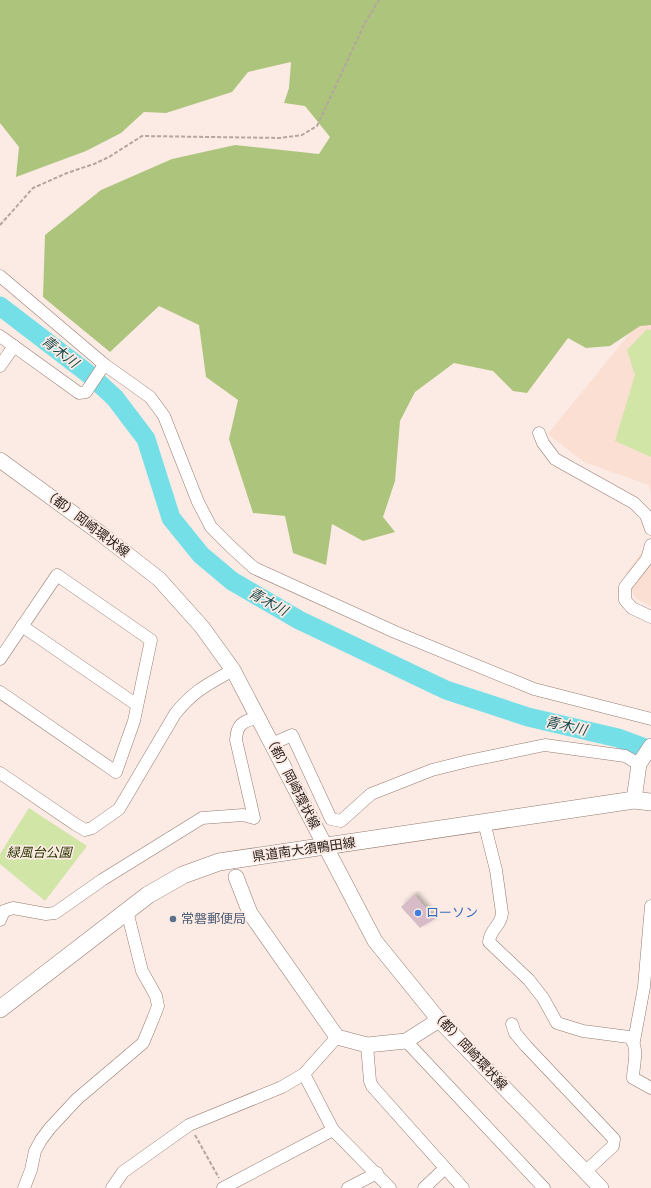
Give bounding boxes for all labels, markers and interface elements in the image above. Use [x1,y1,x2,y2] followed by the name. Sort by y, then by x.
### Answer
[37,331,85,374] water label: 青木川
[38,484,134,562] street label: （都）岡崎環状線
[245,583,293,622] water label: 青木川
[543,711,591,741] water label: 青木川
[259,731,325,833] street label: （都）岡崎環状線
[251,833,357,867] street label: 県道南大須鴨田線
[6,843,73,863] park label: 緑風台公園
[426,903,478,923] place label: ローソン
[413,908,423,918] marker: ローソン
[181,909,246,929] place label: 常磐郵便局
[168,914,178,924] marker: 常磐郵便局
[426,1005,512,1095] street label: （都）岡崎環状線

